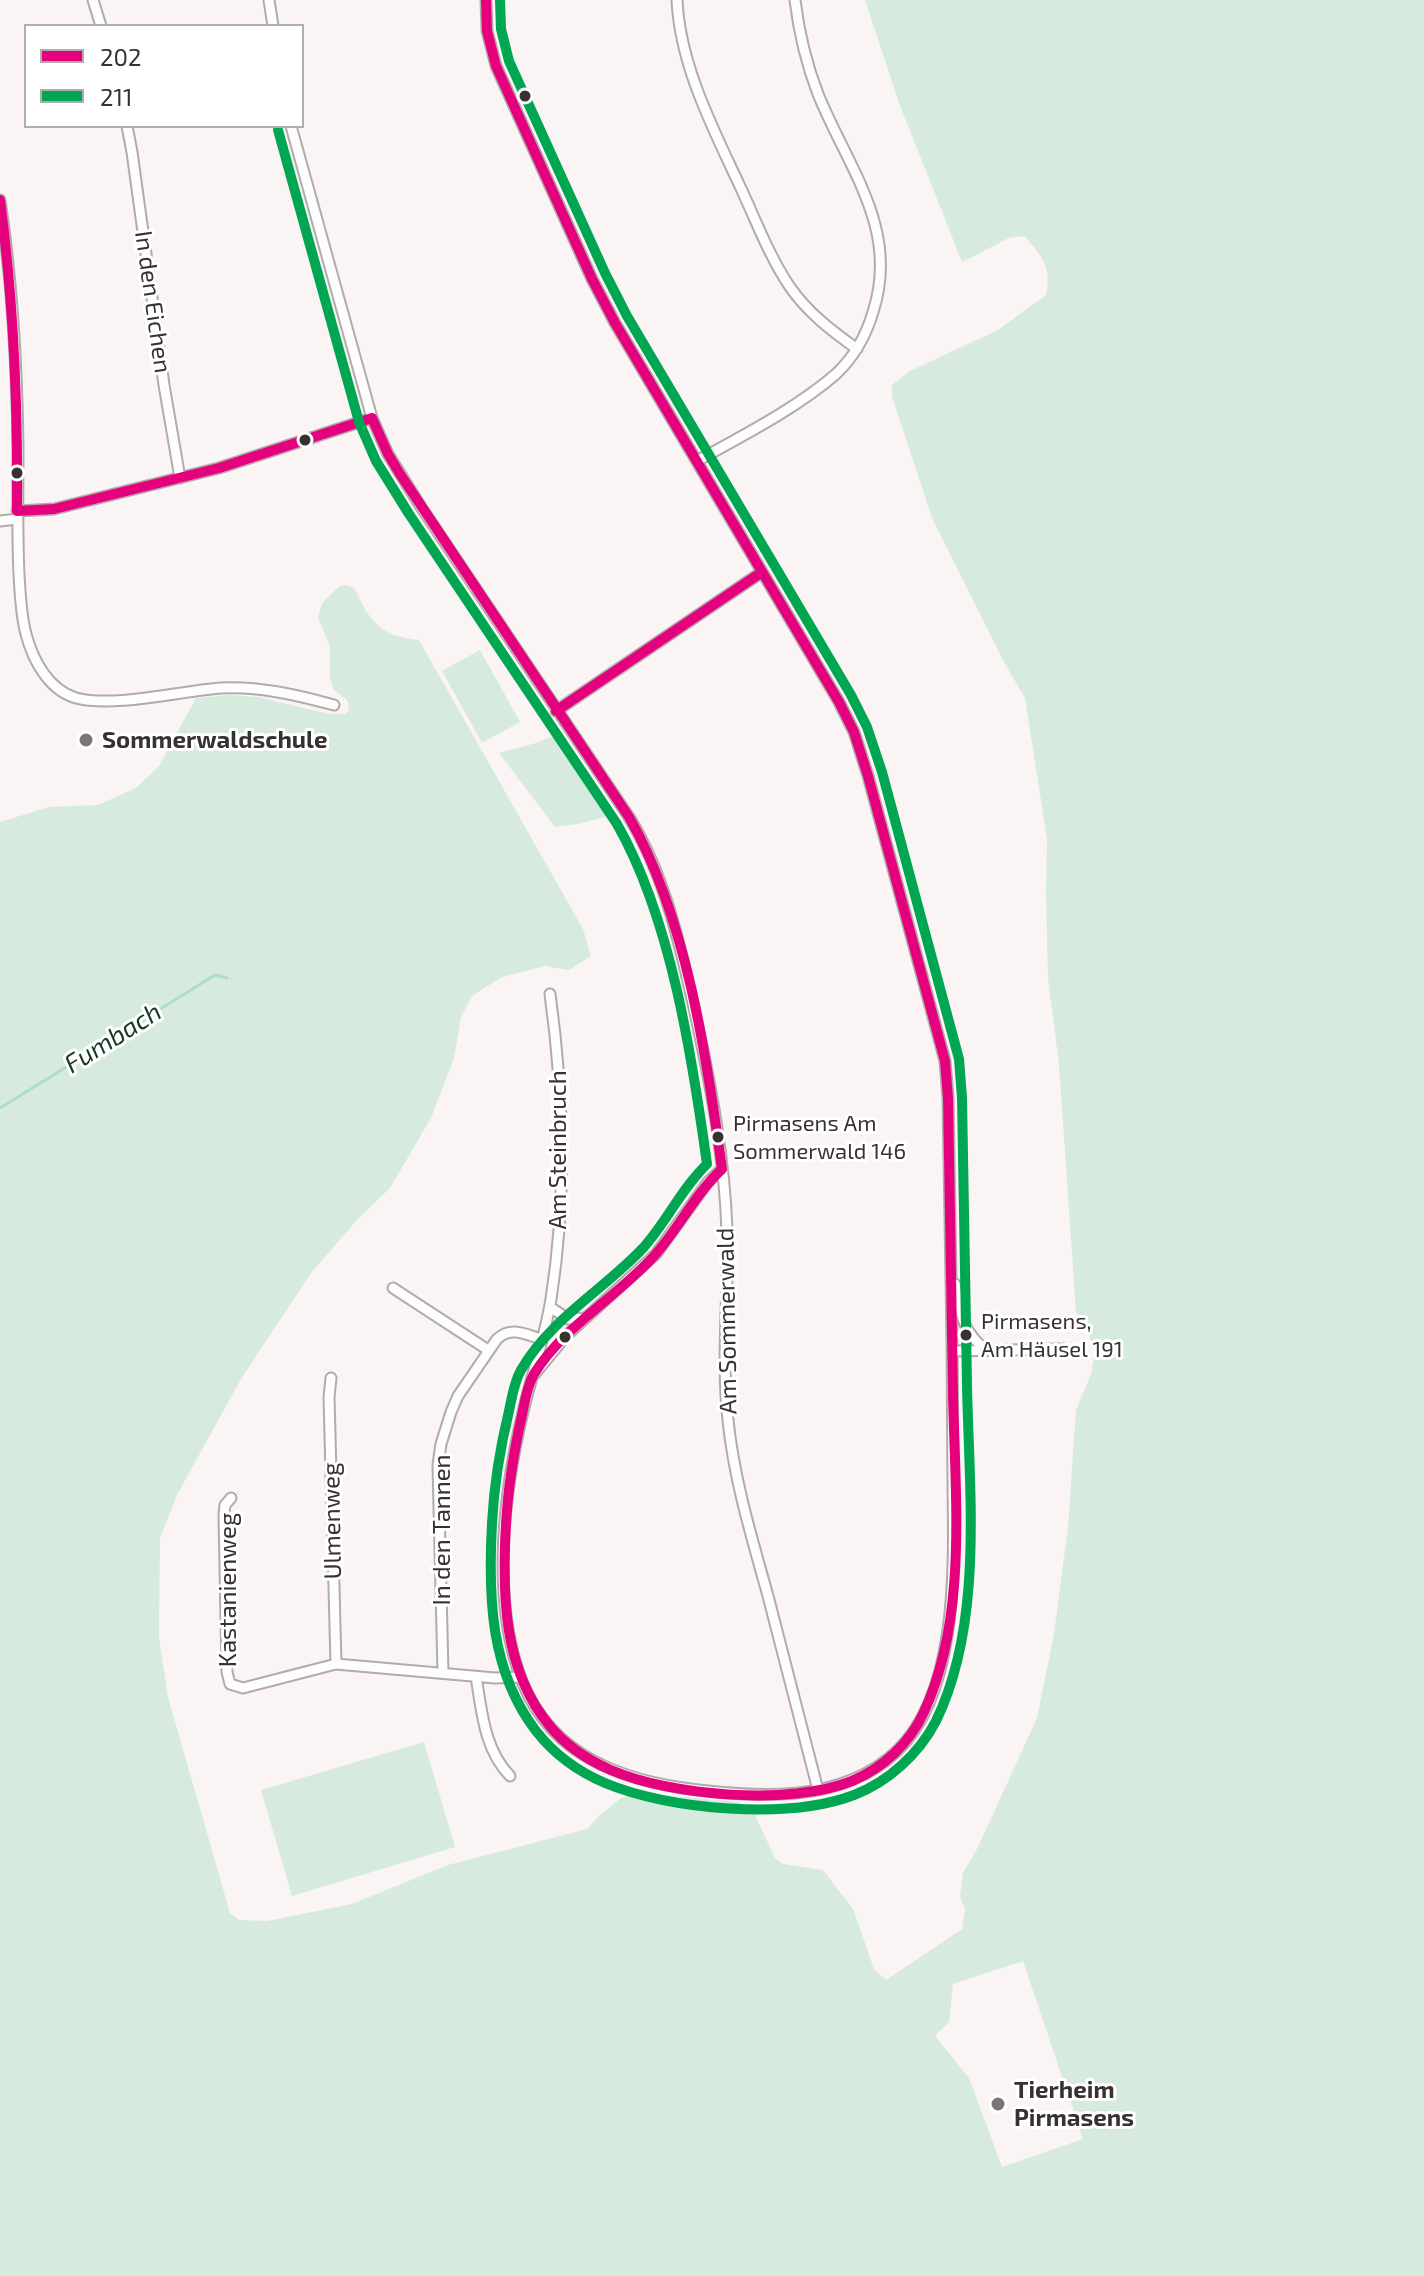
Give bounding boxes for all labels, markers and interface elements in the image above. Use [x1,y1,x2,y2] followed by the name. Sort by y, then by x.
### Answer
[24,24,304,128] legend
[100,42,141,71] text: 202
[100,82,133,111] text: 211
[517,88,533,104] unlabelled marker
[129,229,177,375] street label: In den Eichen
[297,432,313,448] unlabelled marker
[9,465,25,481] unlabelled marker
[102,726,327,754] place label: Sommerwaldschule
[77,731,95,749] marker: Sommerwaldschule
[59,996,167,1080] water label: Fumbach
[544,1070,572,1230] street label: Am Steinbruch
[733,1111,906,1162] place label: Pirmasens Am Sommerwald 146
[710,1129,726,1145] marker: Pirmasens Am Sommerwald 146
[711,1227,743,1415] street label: Am Sommerwald
[981,1309,1123,1360] place label: Pirmasens, Am Häusel 191
[958,1327,974,1343] marker: Pirmasens, Am Häusel 191
[557,1329,573,1345] unlabelled marker
[428,1454,456,1606] street label: In den Tannen
[317,1462,347,1580] street label: Ulmenweg
[214,1513,242,1667] street label: Kastanienweg
[1014,2076,1134,2132] place label: Tierheim Pirmasens
[989,2095,1007,2113] marker: Tierheim Pirmasens

